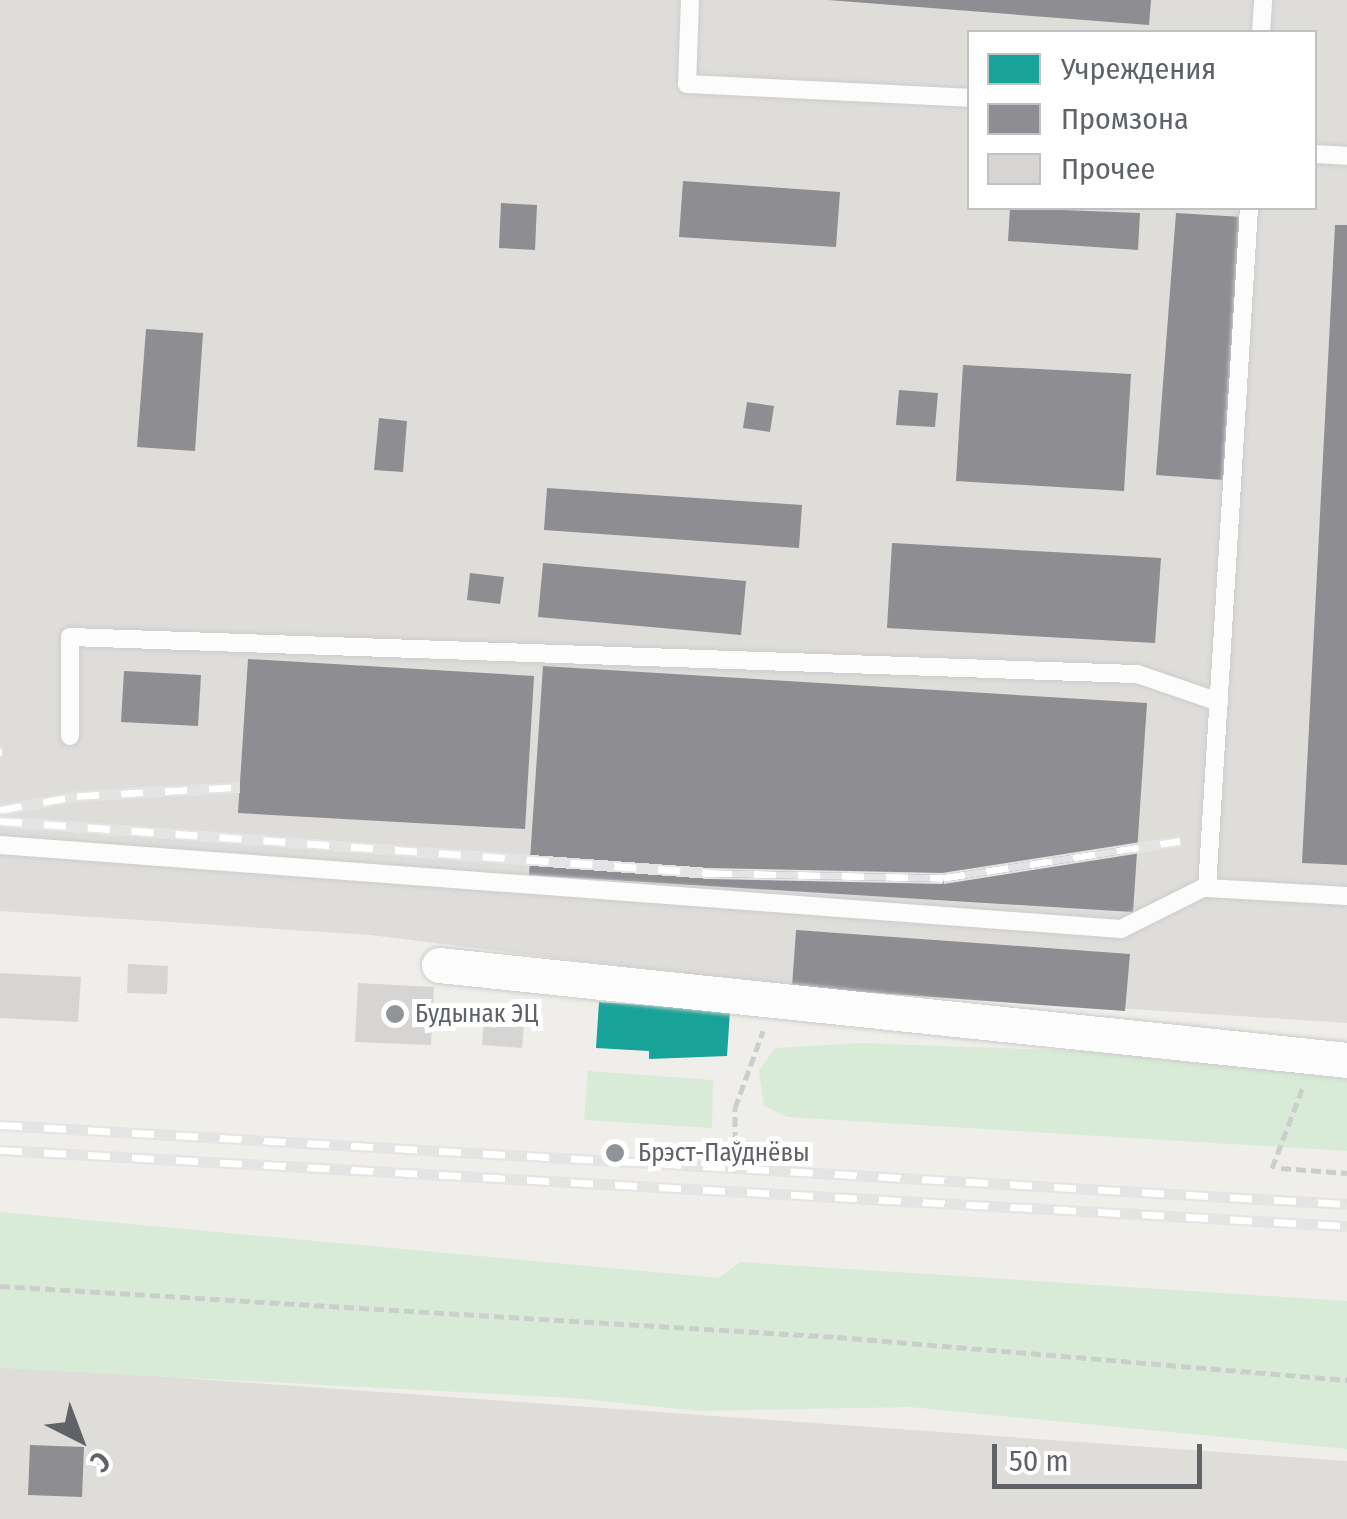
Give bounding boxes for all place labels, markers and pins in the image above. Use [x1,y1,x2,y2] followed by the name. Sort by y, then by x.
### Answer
[415,999,538,1029] place label: Будынак ЭЦ
[384,1003,406,1025] marker: Будынак ЭЦ
[638,1138,810,1168] place label: Брэст-Паўднёвы
[602,1140,628,1166] marker: Брэст-Паўднёвы

